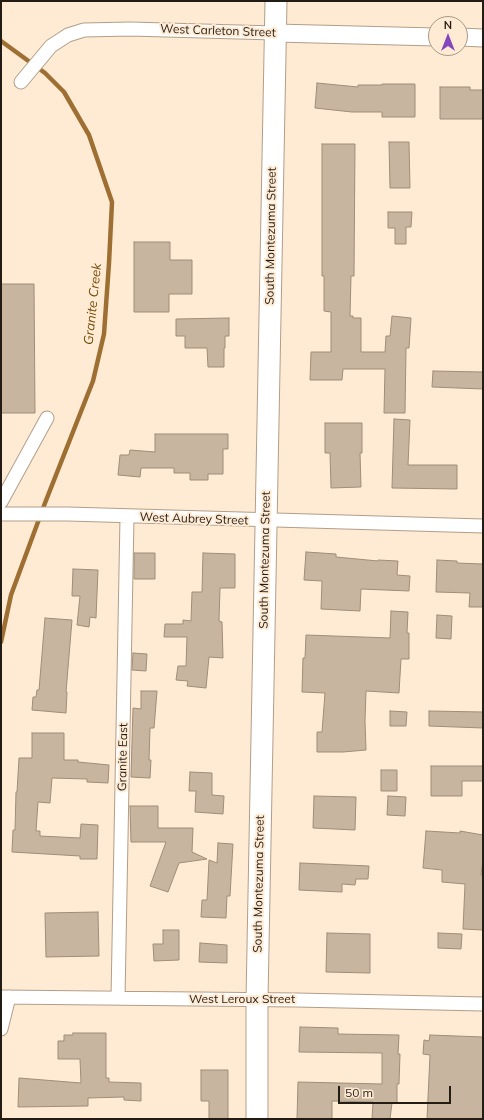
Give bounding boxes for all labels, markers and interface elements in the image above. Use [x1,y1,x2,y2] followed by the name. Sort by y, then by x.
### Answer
[428,16,468,56] north arrow
[444,18,452,32] text: N
[160,22,276,40] street label: West Carleton Street
[263,167,279,305] street label: South Montezuma Street
[81,262,105,346] water label: Granite Creek
[257,491,273,629] street label: South Montezuma Street
[139,510,249,528] street label: West Aubrey Street
[115,723,131,791] street label: Granite East
[251,815,267,953] street label: South Montezuma Street
[189,992,295,1006] street label: West Leroux Street
[340,1078,453,1104] scale bar
[345,1085,373,1100] text: 50 m

